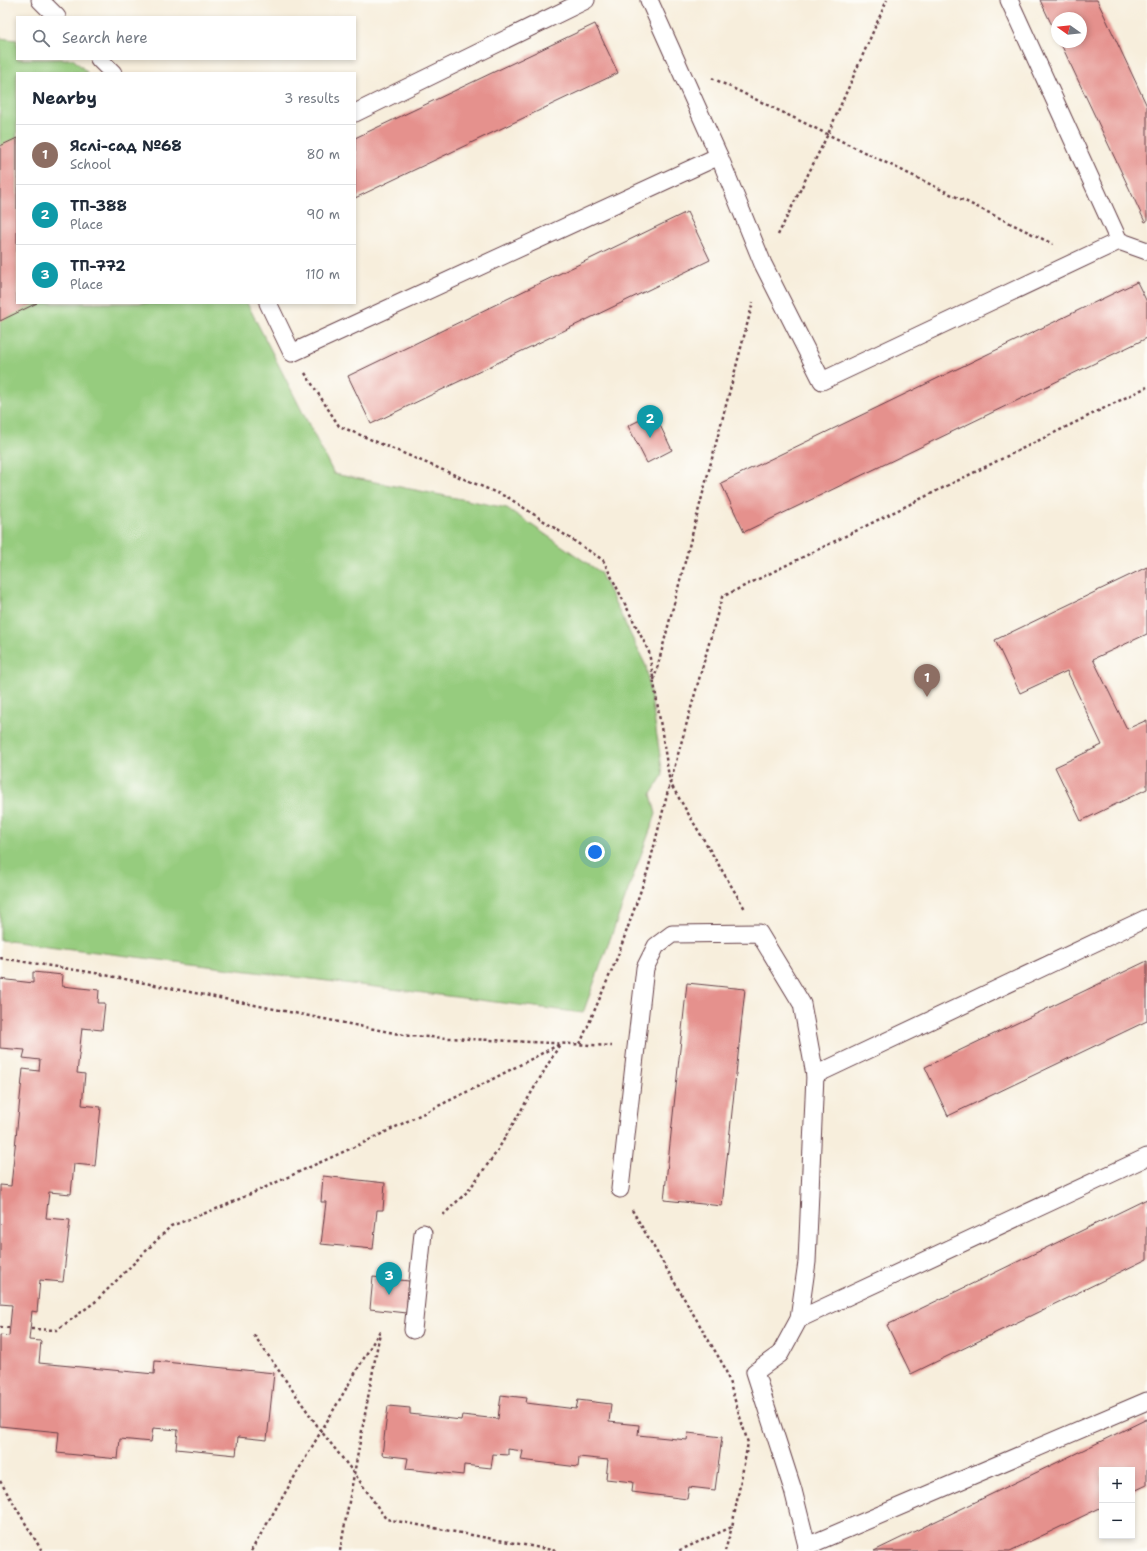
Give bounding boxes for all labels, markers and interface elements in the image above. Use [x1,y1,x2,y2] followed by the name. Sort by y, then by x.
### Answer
[1051,12,1087,48] north arrow
[16,16,356,60] search box
[30,27,52,49] icon: search
[62,28,148,48] text: Search here
[32,87,97,109] text: Nearby
[284,90,340,107] text: 3 results
[70,136,182,156] text: Яслі-сад №68
[42,146,48,163] text: 1
[306,146,340,163] text: 80 m
[70,156,111,173] text: School
[70,196,127,216] text: ТП-388
[40,206,50,223] text: 2
[306,206,340,223] text: 90 m
[70,216,103,233] text: Place
[70,256,126,276] text: ТП-772
[40,266,50,283] text: 3
[305,266,340,283] text: 110 m
[70,276,103,293] text: Place
[637,405,663,438] pin: 2
[914,664,940,697] pin: 1
[585,842,605,862] your location
[376,1262,402,1295] pin: 3
[1099,1467,1135,1539] map controls
[1099,1467,1135,1503] button: +
[1099,1503,1135,1539] button: −

